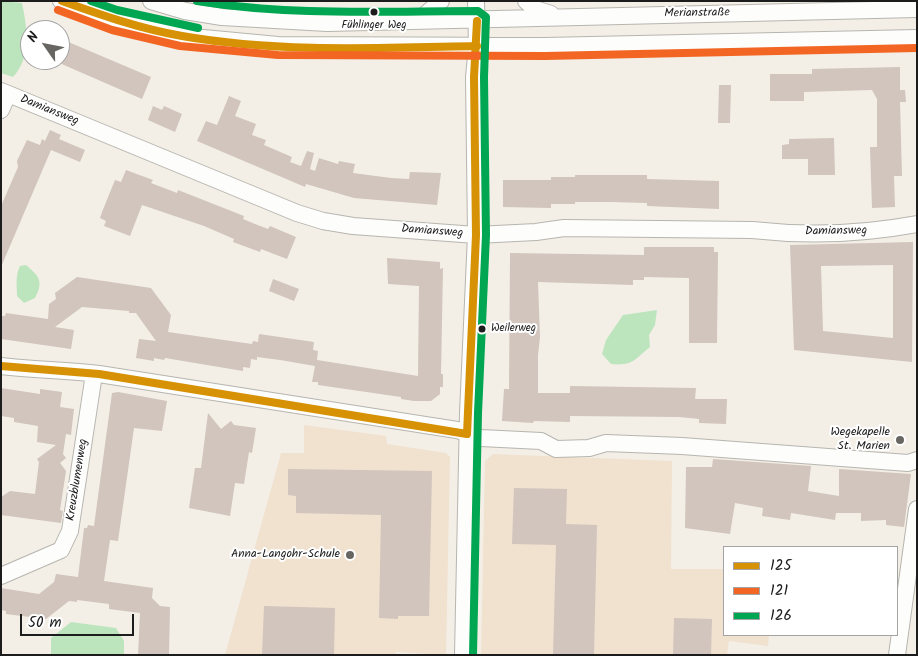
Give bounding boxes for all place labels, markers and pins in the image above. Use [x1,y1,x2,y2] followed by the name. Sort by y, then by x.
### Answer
[369,7,379,17] marker: Fühlinger Weg
[341,19,407,33] place label: Fühlinger Weg
[491,322,536,336] place label: Weilerweg
[477,324,487,334] marker: Weilerweg
[830,426,890,454] place label: Wegekapelle St. Marien
[894,434,906,446] marker: Wegekapelle St. Marien
[231,548,340,562] place label: Anna-Langohr-Schule
[344,549,356,561] marker: Anna-Langohr-Schule

